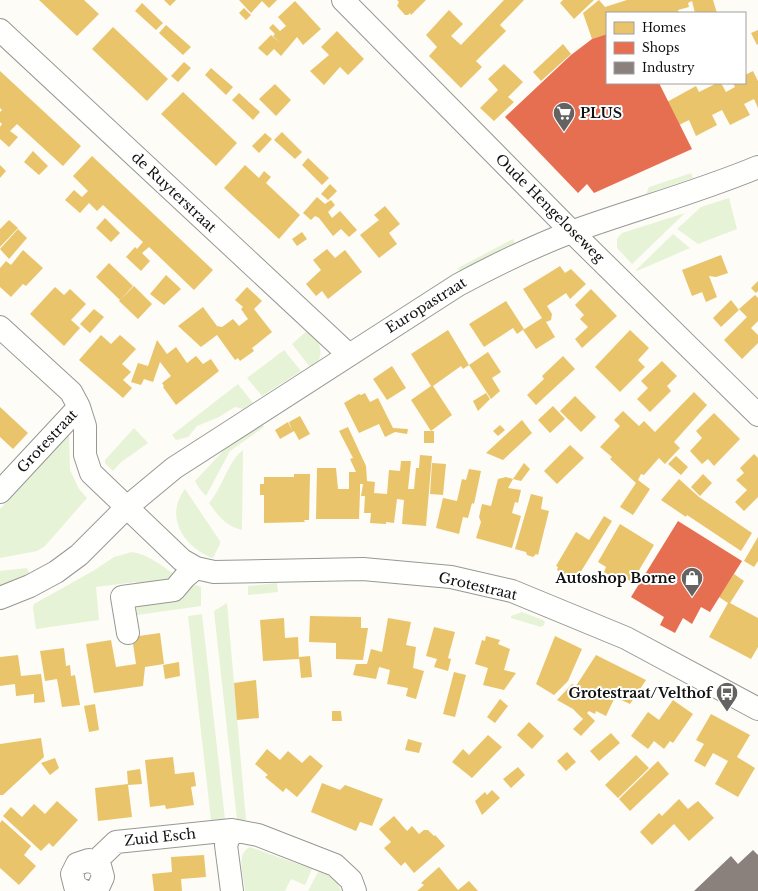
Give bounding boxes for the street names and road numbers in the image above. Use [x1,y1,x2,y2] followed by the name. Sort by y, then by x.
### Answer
[128,148,221,237] street label: de Ruyterstraat
[492,150,609,267] street label: Oude Hengeloseweg
[382,273,470,337] street label: Europastraat
[13,405,81,477] street label: Grotestraat
[437,568,520,604] street label: Grotestraat
[123,824,197,850] street label: Zuid Esch

